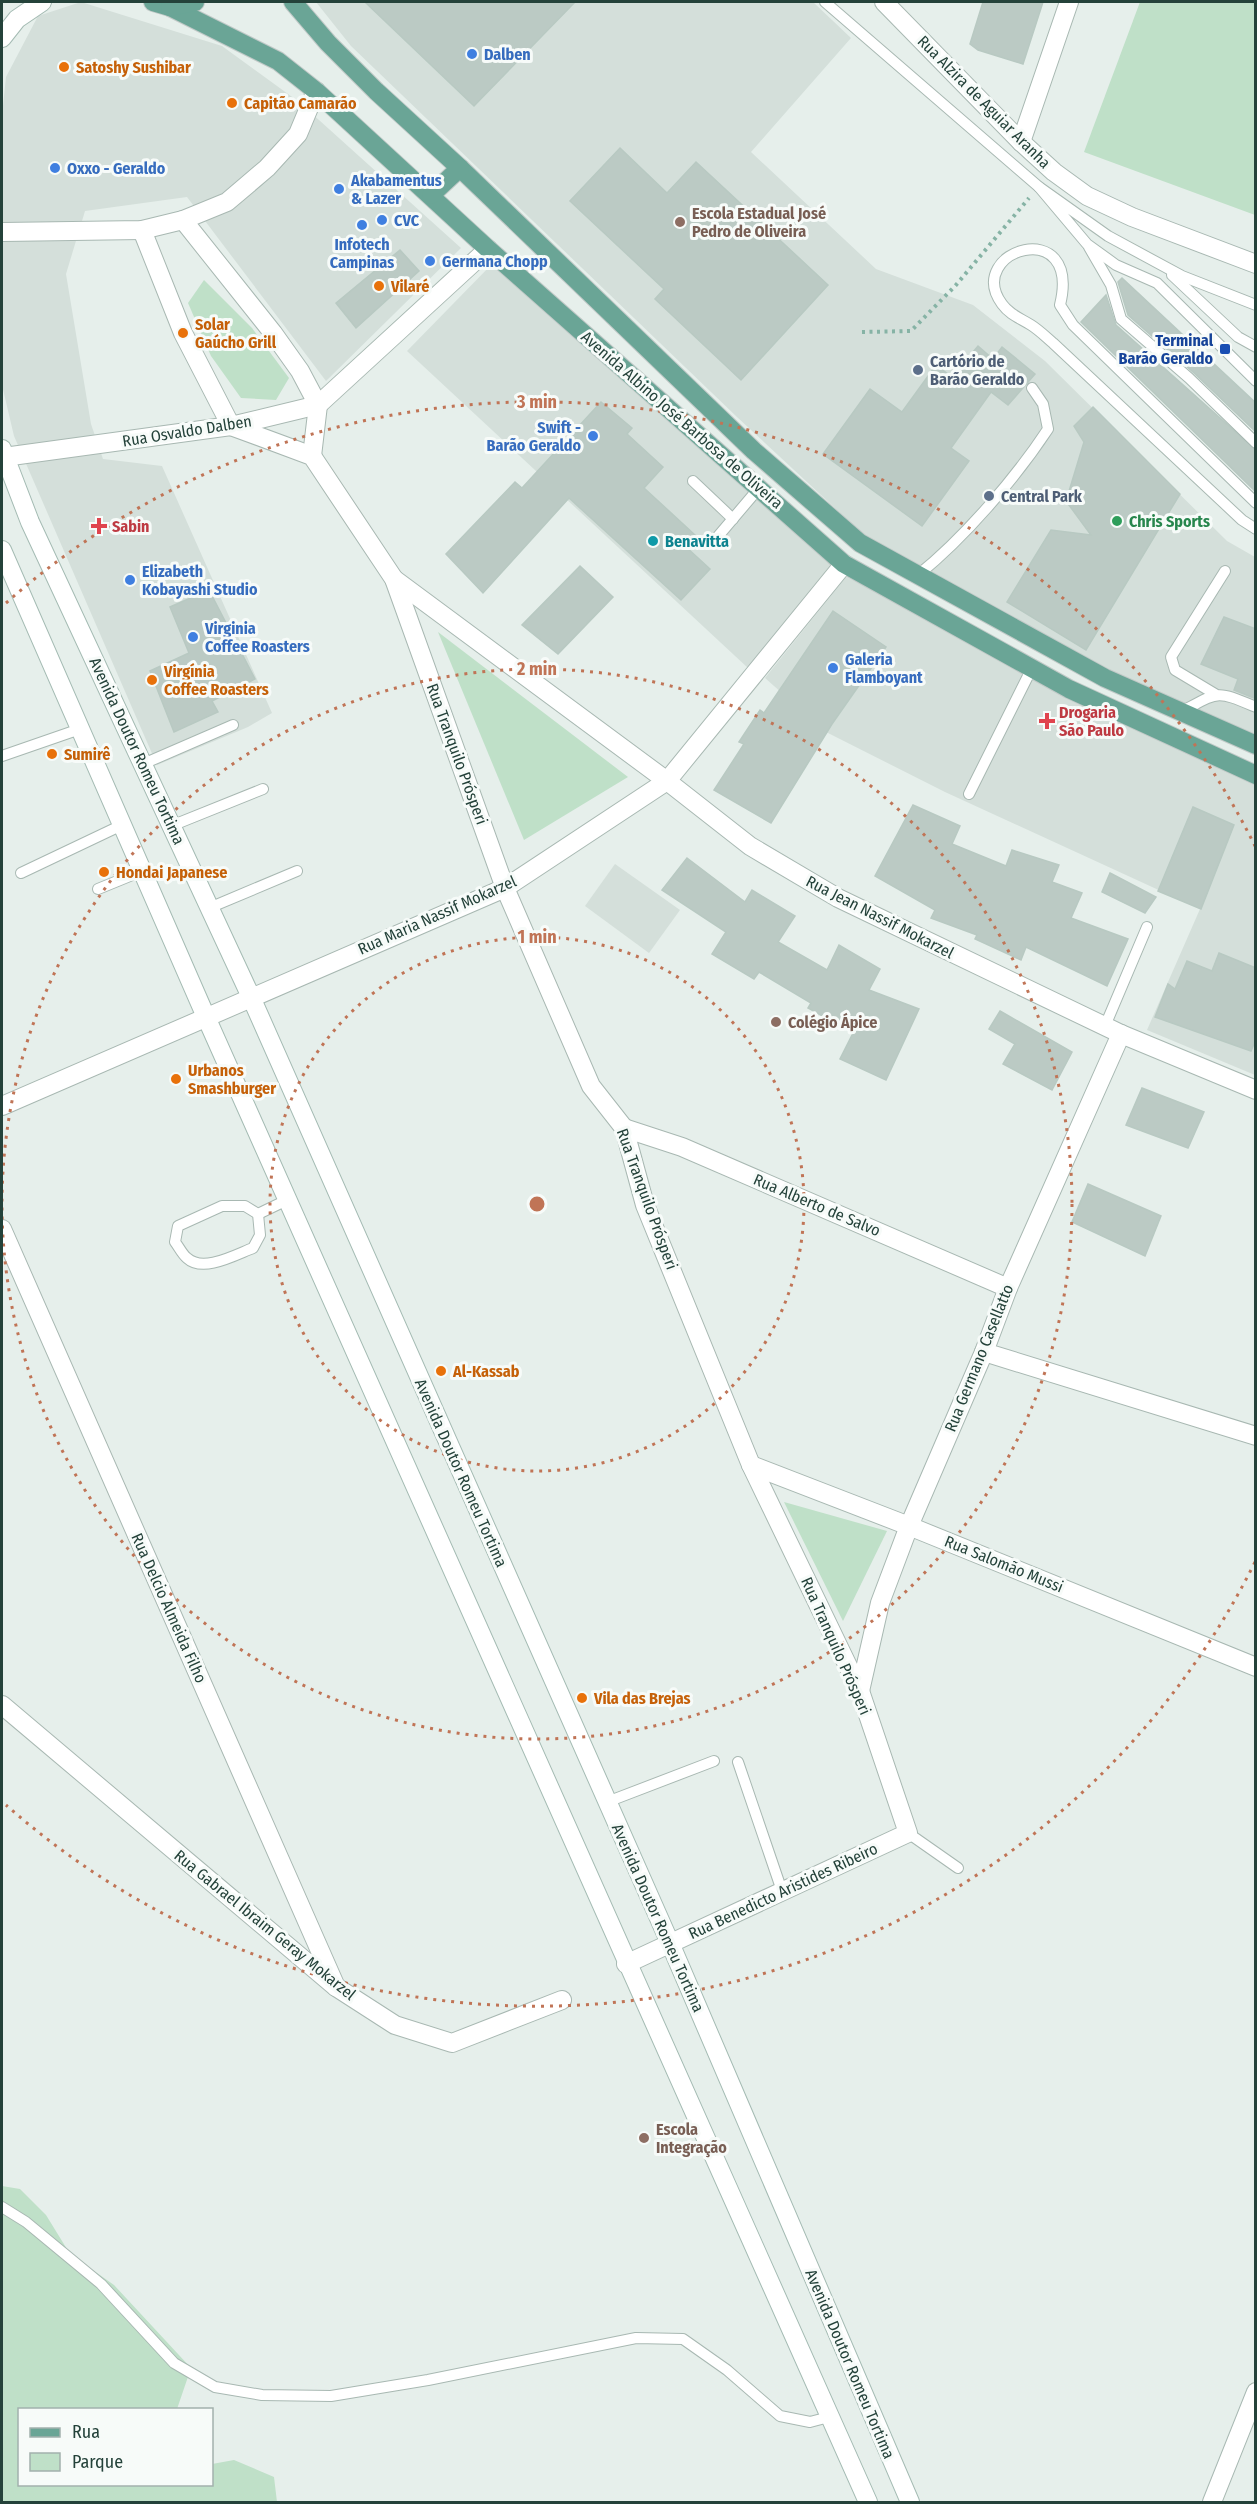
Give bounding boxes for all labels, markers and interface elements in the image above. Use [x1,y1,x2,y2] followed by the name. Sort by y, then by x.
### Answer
[914,32,1055,173] street label: Rua Alzira de Aguiar Aranha
[484,45,531,64] place label: Dalben
[465,47,479,61] marker: Dalben
[76,58,191,77] place label: Satoshy Sushibar
[57,60,71,74] marker: Satoshy Sushibar
[244,94,357,113] place label: Capitão Camarão
[225,96,239,110] marker: Capitão Camarão
[67,159,166,178] place label: Oxxo - Geraldo
[48,161,62,175] marker: Oxxo - Geraldo
[350,171,442,208] place label: Akabamentus & Lazer
[332,182,346,196] marker: Akabamentus & Lazer
[692,204,826,241] place label: Escola Estadual José Pedro de Oliveira
[394,211,420,230] place label: CVC
[375,213,389,227] marker: CVC
[673,215,687,229] marker: Escola Estadual José Pedro de Oliveira
[355,218,369,232] marker: Infotech Campinas
[330,235,394,272] place label: Infotech Campinas
[442,252,548,271] place label: Germana Chopp
[423,254,437,268] marker: Germana Chopp
[390,277,429,296] place label: Vilaré
[372,279,386,293] marker: Vilaré
[195,315,277,352] place label: Solar Gaúcho Grill
[176,326,190,340] marker: Solar Gaúcho Grill
[577,327,787,513] street label: Avenida Albino José Barbosa de Oliveira
[1119,331,1214,368] place label: Terminal Barão Geraldo
[1218,342,1232,356] marker: Terminal Barão Geraldo
[930,352,1025,389] place label: Cartório de Barão Geraldo
[911,363,925,377] marker: Cartório de Barão Geraldo
[516,391,557,413] text: 3 min
[121,411,253,451] street label: Rua Osvaldo Dalben
[487,418,581,455] place label: Swift - Barão Geraldo
[586,429,600,443] marker: Swift - Barão Geraldo
[1001,487,1083,506] place label: Central Park
[982,489,996,503] marker: Central Park
[1129,512,1210,531] place label: Chris Sports
[1110,514,1124,528] marker: Chris Sports
[90,517,108,535] marker: Sabin
[112,517,149,536] place label: Sabin
[665,532,729,551] place label: Benavitta
[646,534,660,548] marker: Benavitta
[142,562,258,599] place label: Elizabeth Kobayashi Studio
[123,573,137,587] marker: Elizabeth Kobayashi Studio
[204,619,310,656] place label: Virginia Coffee Roasters
[186,630,200,644] marker: Virginia Coffee Roasters
[845,650,923,687] place label: Galeria Flamboyant
[85,655,189,848] street label: Avenida Doutor Romeu Tortima
[516,658,557,680] text: 2 min
[826,661,840,675] marker: Galeria Flamboyant
[163,662,269,699] place label: Virgínia Coffee Roasters
[145,673,159,687] marker: Virgínia Coffee Roasters
[423,681,491,827] street label: Rua Tranquilo Prósperi
[1059,703,1125,740] place label: Drogaria São Paulo
[1040,714,1054,728] marker: Drogaria São Paulo
[64,745,110,764] place label: Sumirê
[45,747,59,761] marker: Sumirê
[116,863,227,882] place label: Hondai Japanese
[97,865,111,879] marker: Hondai Japanese
[355,871,519,959] street label: Rua Maria Nassif Mokarzel
[803,872,957,962] street label: Rua Jean Nassif Mokarzel
[517,926,557,948] text: 1 min
[788,1012,877,1032] place label: Colégio Ápice
[769,1015,783,1029] marker: Colégio Ápice
[188,1061,276,1098] place label: Urbanos Smashburger
[169,1072,183,1086] marker: Urbanos Smashburger
[613,1126,681,1272] street label: Rua Tranquilo Prósperi
[751,1170,883,1240] street label: Rua Alberto de Salvo
[527,1194,547,1214] centre of rings
[941,1281,1017,1435] street label: Rua Germano Casellatto
[452,1362,520,1381] place label: Al-Kassab
[434,1364,448,1378] marker: Al-Kassab
[411,1376,511,1570] street label: Avenida Doutor Romeu Tortima
[127,1530,211,1686] street label: Rua Delcio Almeida Filho
[942,1532,1066,1596] street label: Rua Salomão Mussi
[797,1574,875,1718] street label: Rua Tranquilo Prósperi
[593,1689,691,1708] place label: Vila das Brejas
[575,1691,589,1705] marker: Vila das Brejas
[608,1821,708,2015] street label: Avenida Doutor Romeu Tortima
[686,1839,880,1943] street label: Rua Benedicto Aristides Ribeiro
[170,1846,360,2004] street label: Rua Gabrael Ibraim Geray Mokarzel
[656,2120,727,2158] place label: Escola Integração
[637,2131,651,2145] marker: Escola Integração
[801,2266,899,2462] street label: Avenida Doutor Romeu Tortima
[18,2408,213,2486] legend
[72,2421,100,2443] text: Rua
[72,2451,123,2473] text: Parque

